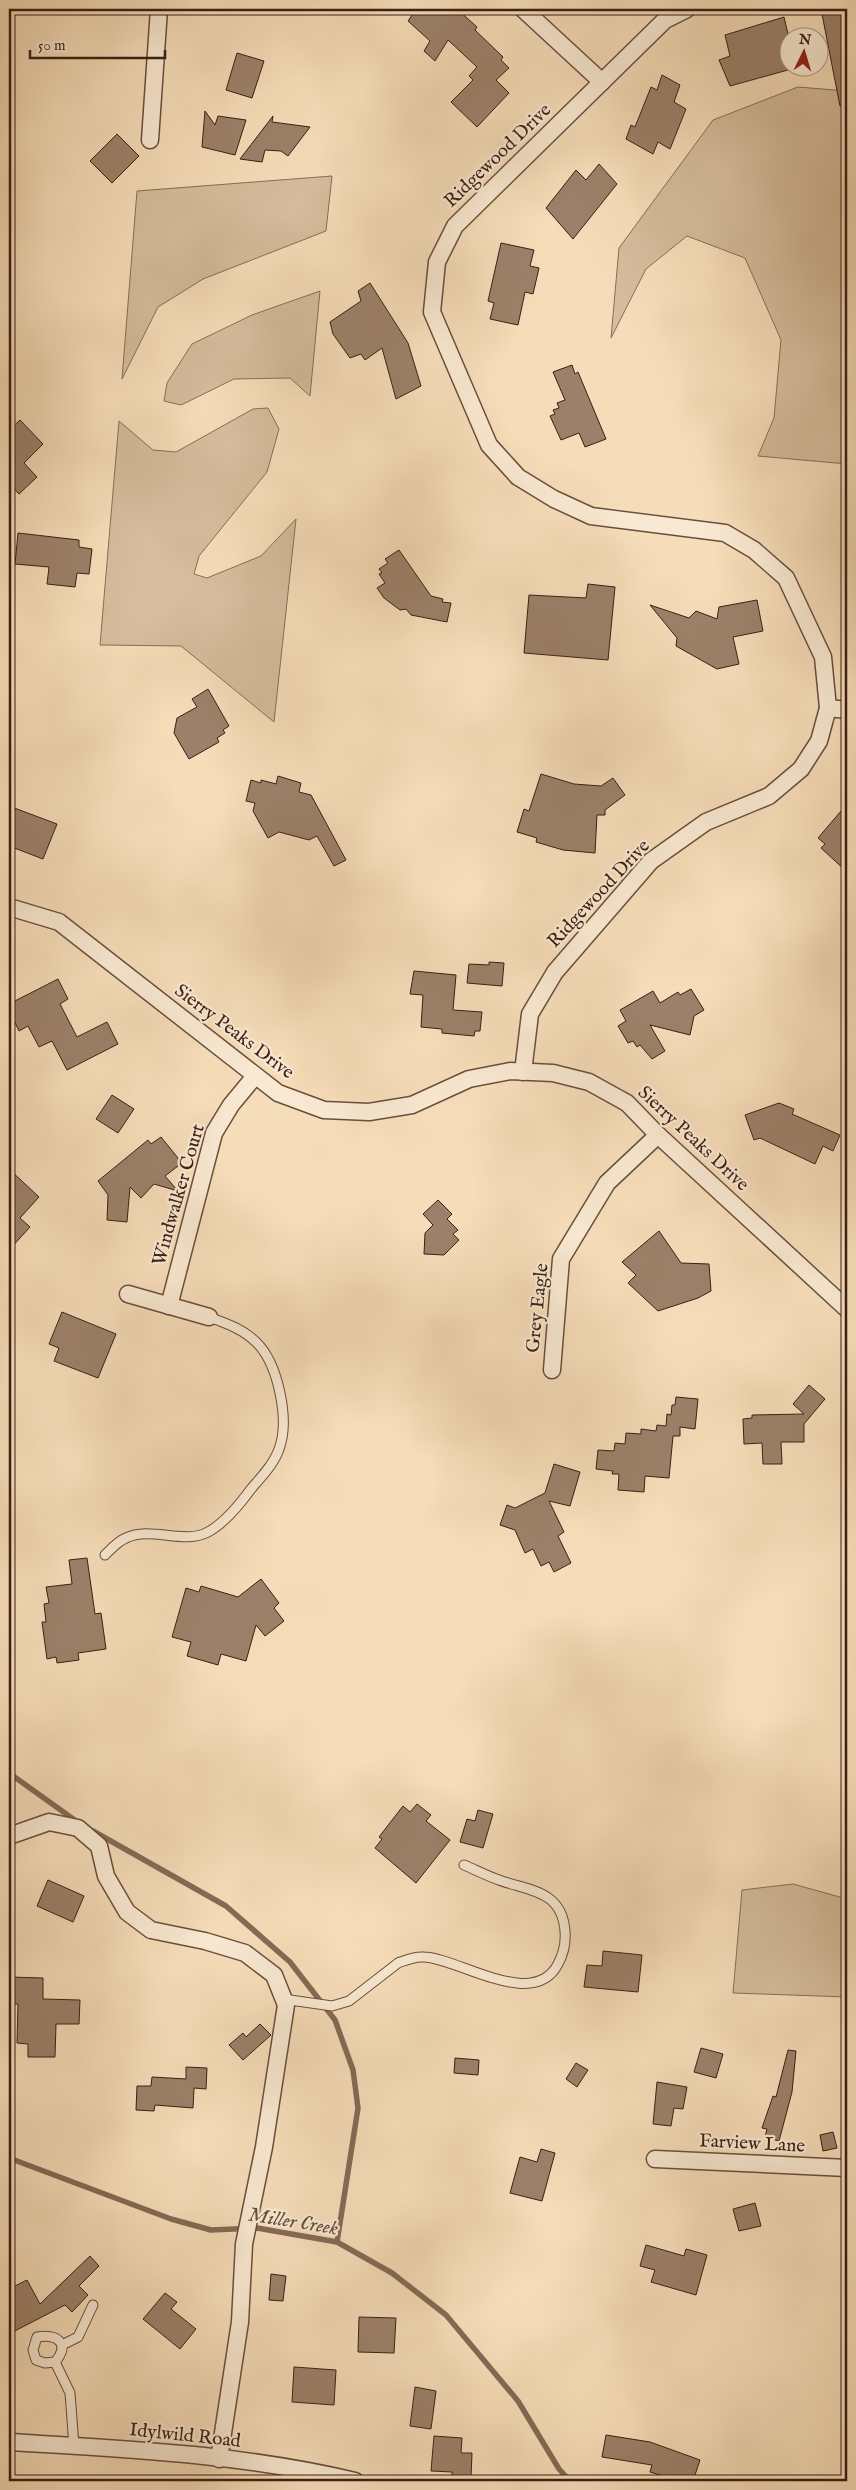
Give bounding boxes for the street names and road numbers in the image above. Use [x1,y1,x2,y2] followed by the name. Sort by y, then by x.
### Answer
[439,99,557,213] street label: Ridgewood Drive
[543,834,656,953] street label: Ridgewood Drive
[169,979,299,1085] street label: Sierry Peaks Drive
[632,1081,754,1197] street label: Sierry Peaks Drive
[147,1121,211,1269] street label: Windwalker Court
[521,1262,555,1354] street label: Grey Eagle
[698,2129,806,2159] street label: Farview Lane
[128,2418,243,2454] street label: Idylwild Road

